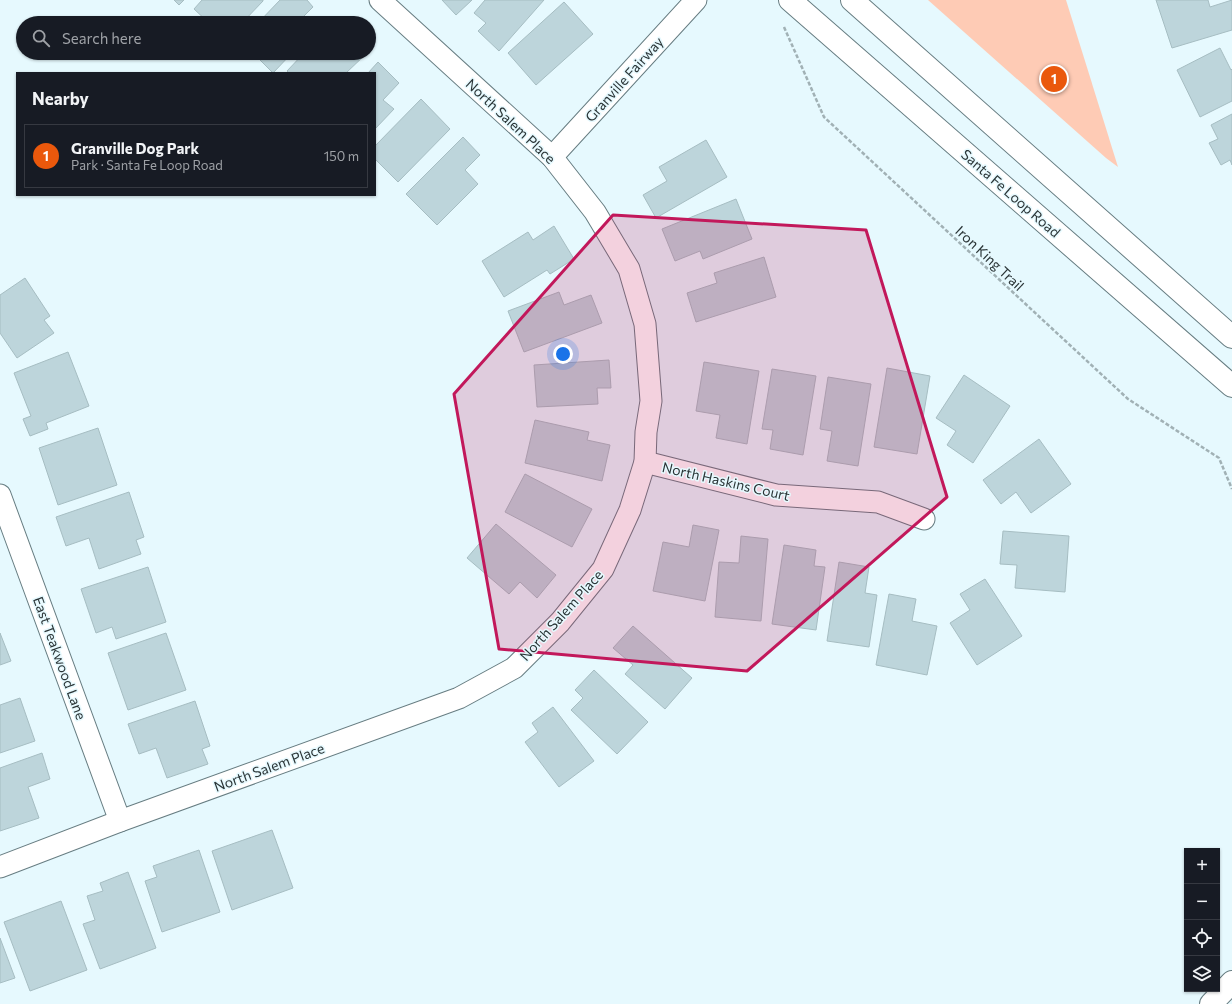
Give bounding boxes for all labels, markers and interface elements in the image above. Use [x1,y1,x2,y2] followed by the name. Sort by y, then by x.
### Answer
[16,16,376,60] search box
[30,27,52,49] icon: search
[62,29,141,47] text: Search here
[581,33,667,125] street label: Granville Fairway
[1041,64,1067,94] pin: 1
[463,75,559,167] street label: North Salem Place
[32,88,89,109] text: Nearby
[71,139,199,157] text: Granville Dog Park
[958,145,1064,241] street label: Santa Fe Loop Road
[43,148,49,164] text: 1
[324,148,359,164] text: 150 m
[71,157,223,173] text: Park · Santa Fe Loop Road
[952,222,1028,294] street label: Iron King Trail
[553,344,573,364] your location
[661,458,792,504] street label: North Haskins Court
[516,566,606,664] street label: North Salem Place
[30,594,90,722] street label: East Teakwood Lane
[211,739,327,795] street label: North Salem Place
[1184,848,1220,992] map controls
[1184,848,1220,884] button: +
[1184,884,1220,920] button: −
[1184,920,1220,956] button: locate
[1184,956,1220,992] button: layers

